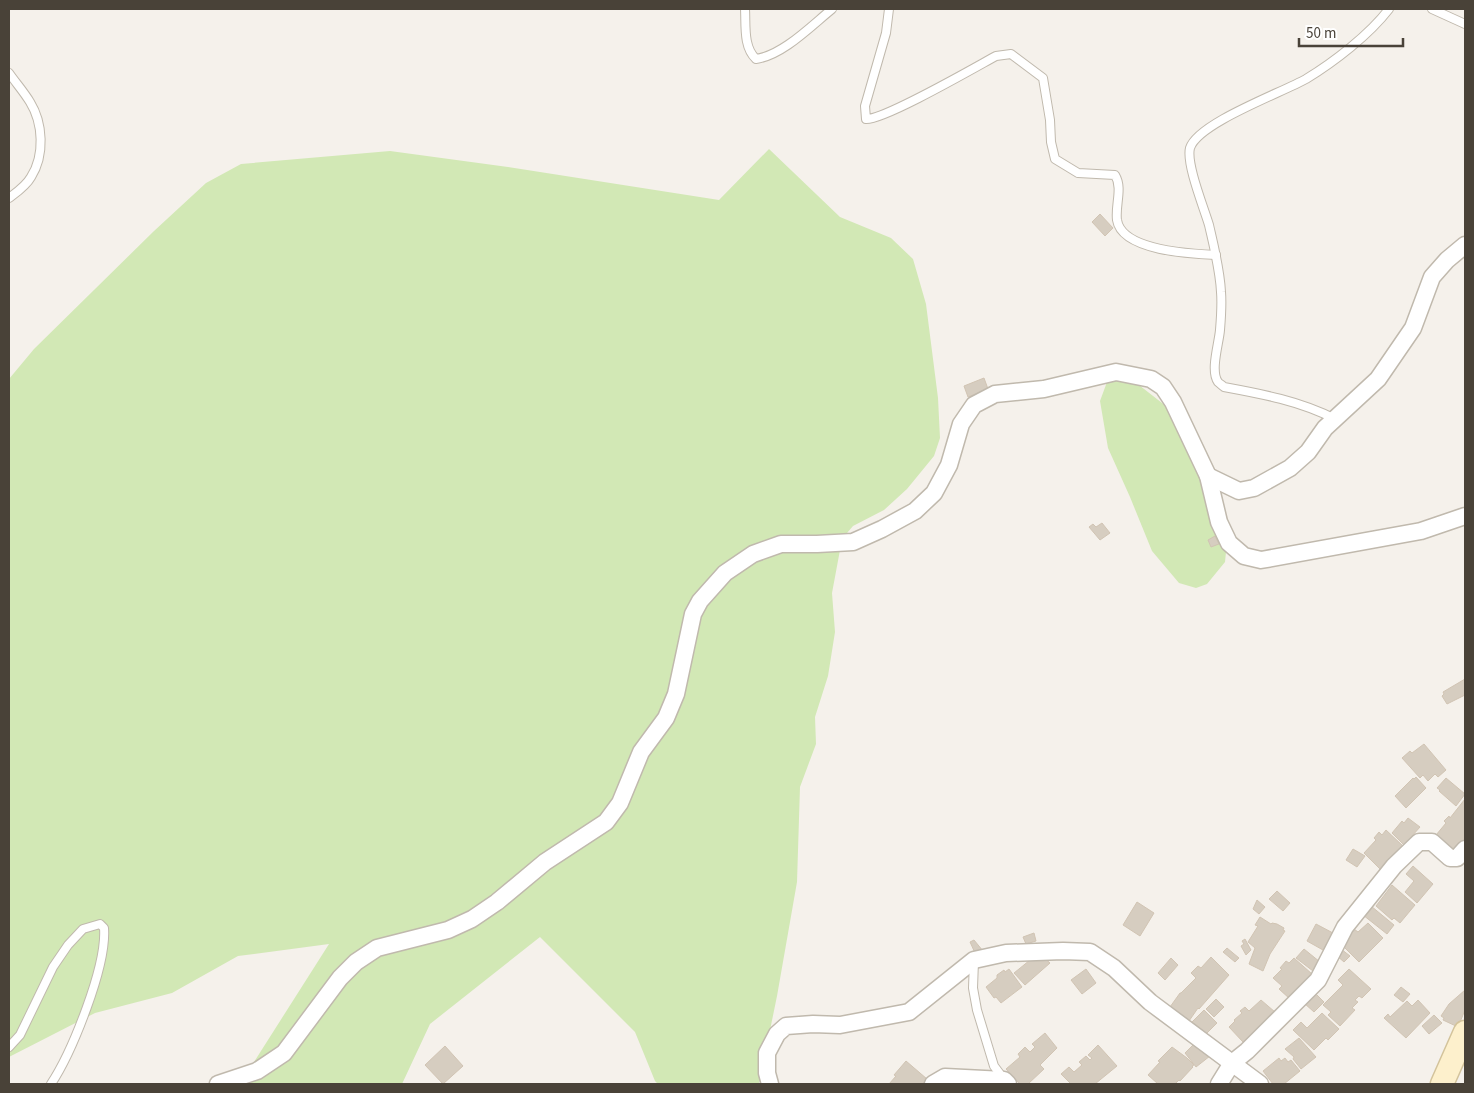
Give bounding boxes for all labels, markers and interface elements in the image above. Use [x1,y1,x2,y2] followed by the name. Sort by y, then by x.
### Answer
[1299,15,1403,47] scale bar
[1306,23,1336,44] text: 50 m

